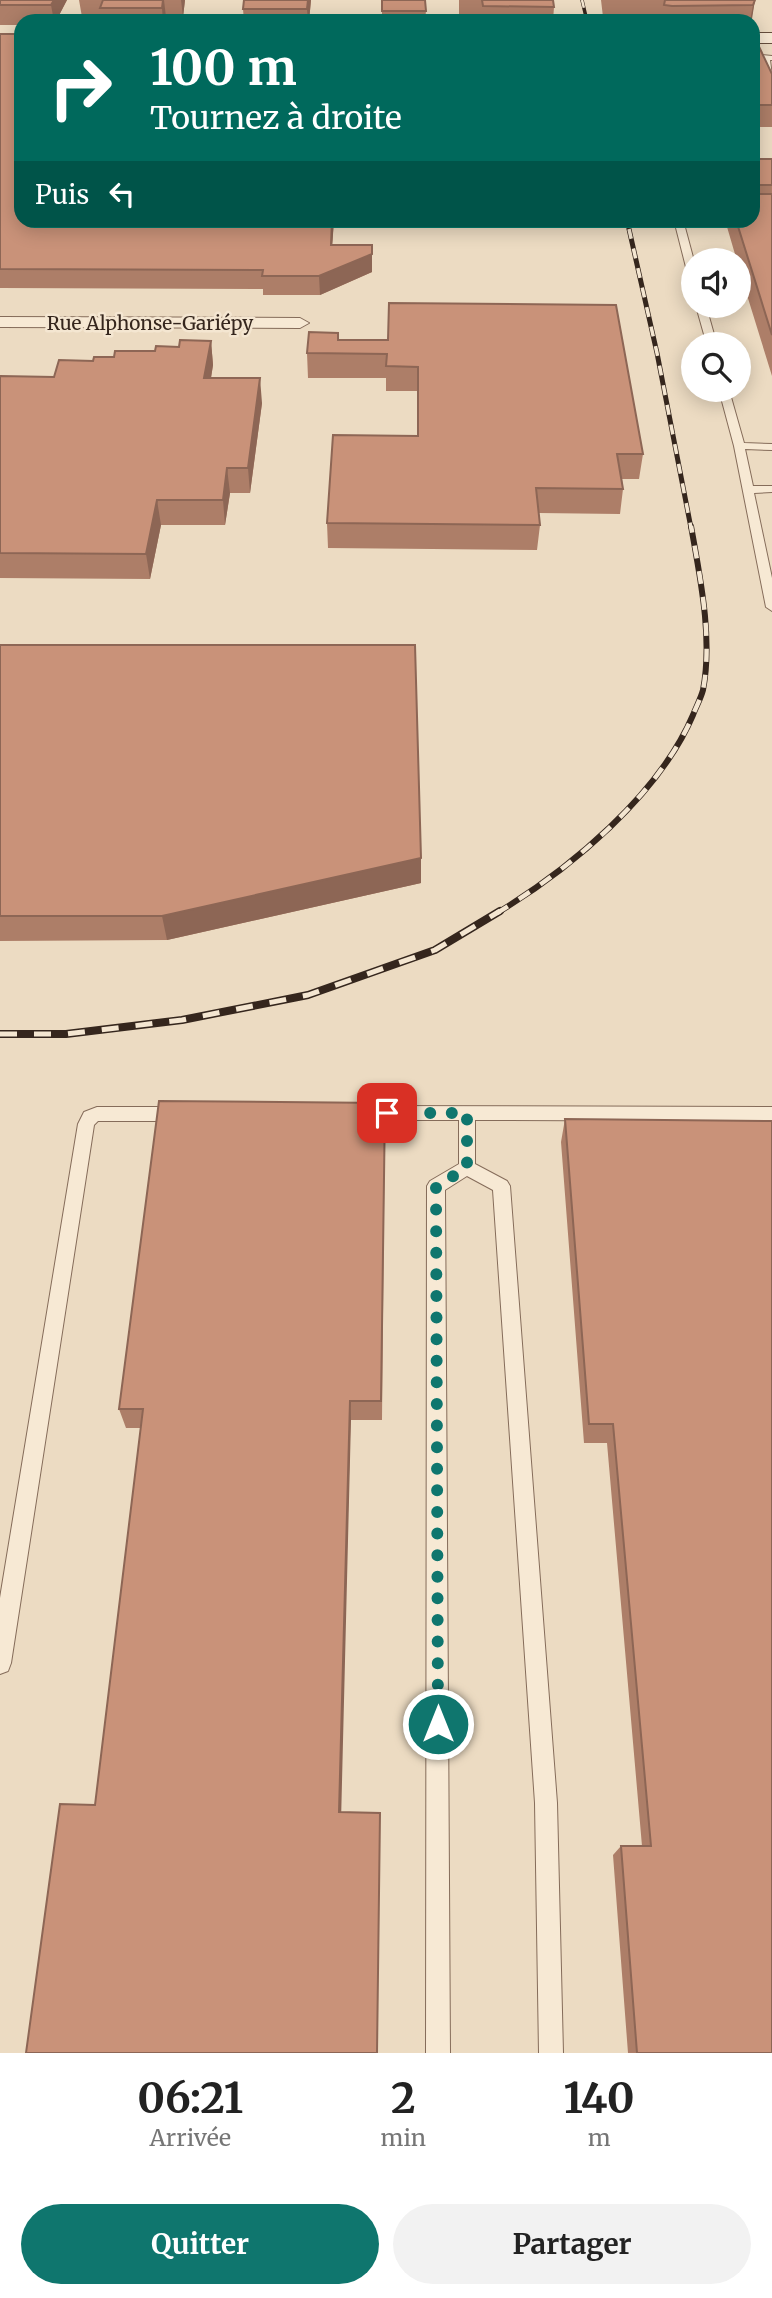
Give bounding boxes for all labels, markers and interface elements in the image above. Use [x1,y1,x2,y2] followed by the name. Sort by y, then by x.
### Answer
[150,37,297,98] text: 100 m
[35,42,126,133] icon: right
[150,98,402,138] text: Tournez à droite
[103,175,141,213] icon: left
[35,178,89,211] text: Puis
[681,248,751,402] map controls
[681,248,751,318] button: sound
[47,311,253,335] street label: Rue Alphonse-Gariépy
[681,332,751,402] button: search
[357,1083,417,1143] pin
[368,1094,406,1132] icon: arrive
[401,1687,475,1761] position arrow
[137,2072,243,2124] text: 06:21
[391,2072,416,2124] text: 2
[563,2072,635,2124] text: 140
[150,2123,231,2152] text: Arrivée
[381,2123,426,2152] text: min
[588,2123,610,2152] text: m
[21,2204,379,2284] button: Quitter
[393,2204,751,2284] button: Partager

